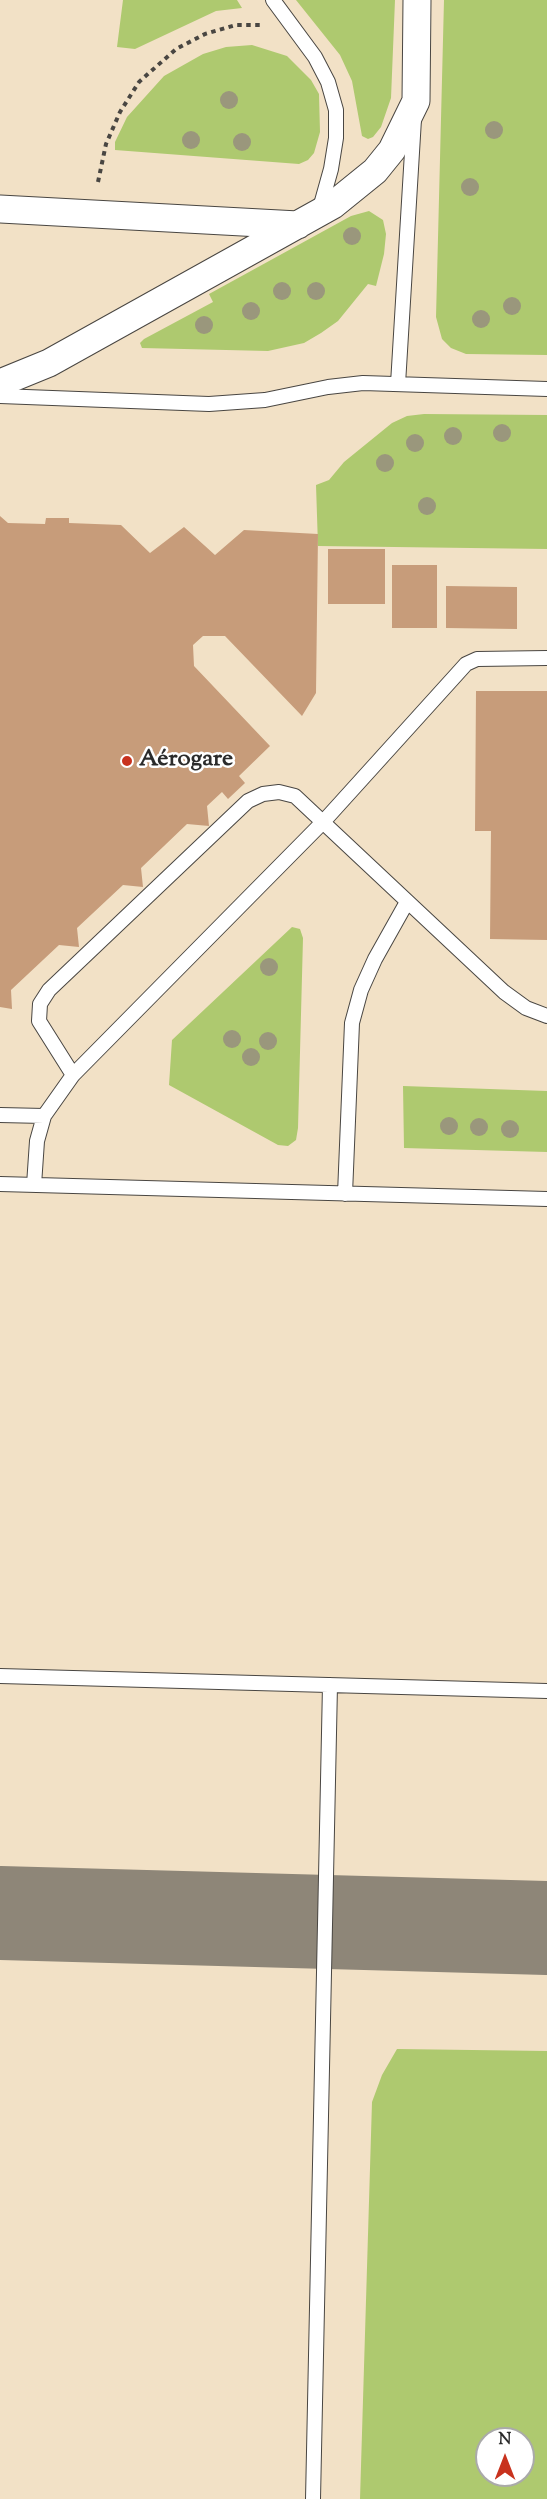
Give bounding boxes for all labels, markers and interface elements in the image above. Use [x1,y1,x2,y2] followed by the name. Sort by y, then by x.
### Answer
[139,747,233,775] place label: Aérogare
[120,754,134,768] marker: Aérogare
[475,2427,535,2487] north arrow
[499,2429,511,2452] text: N

